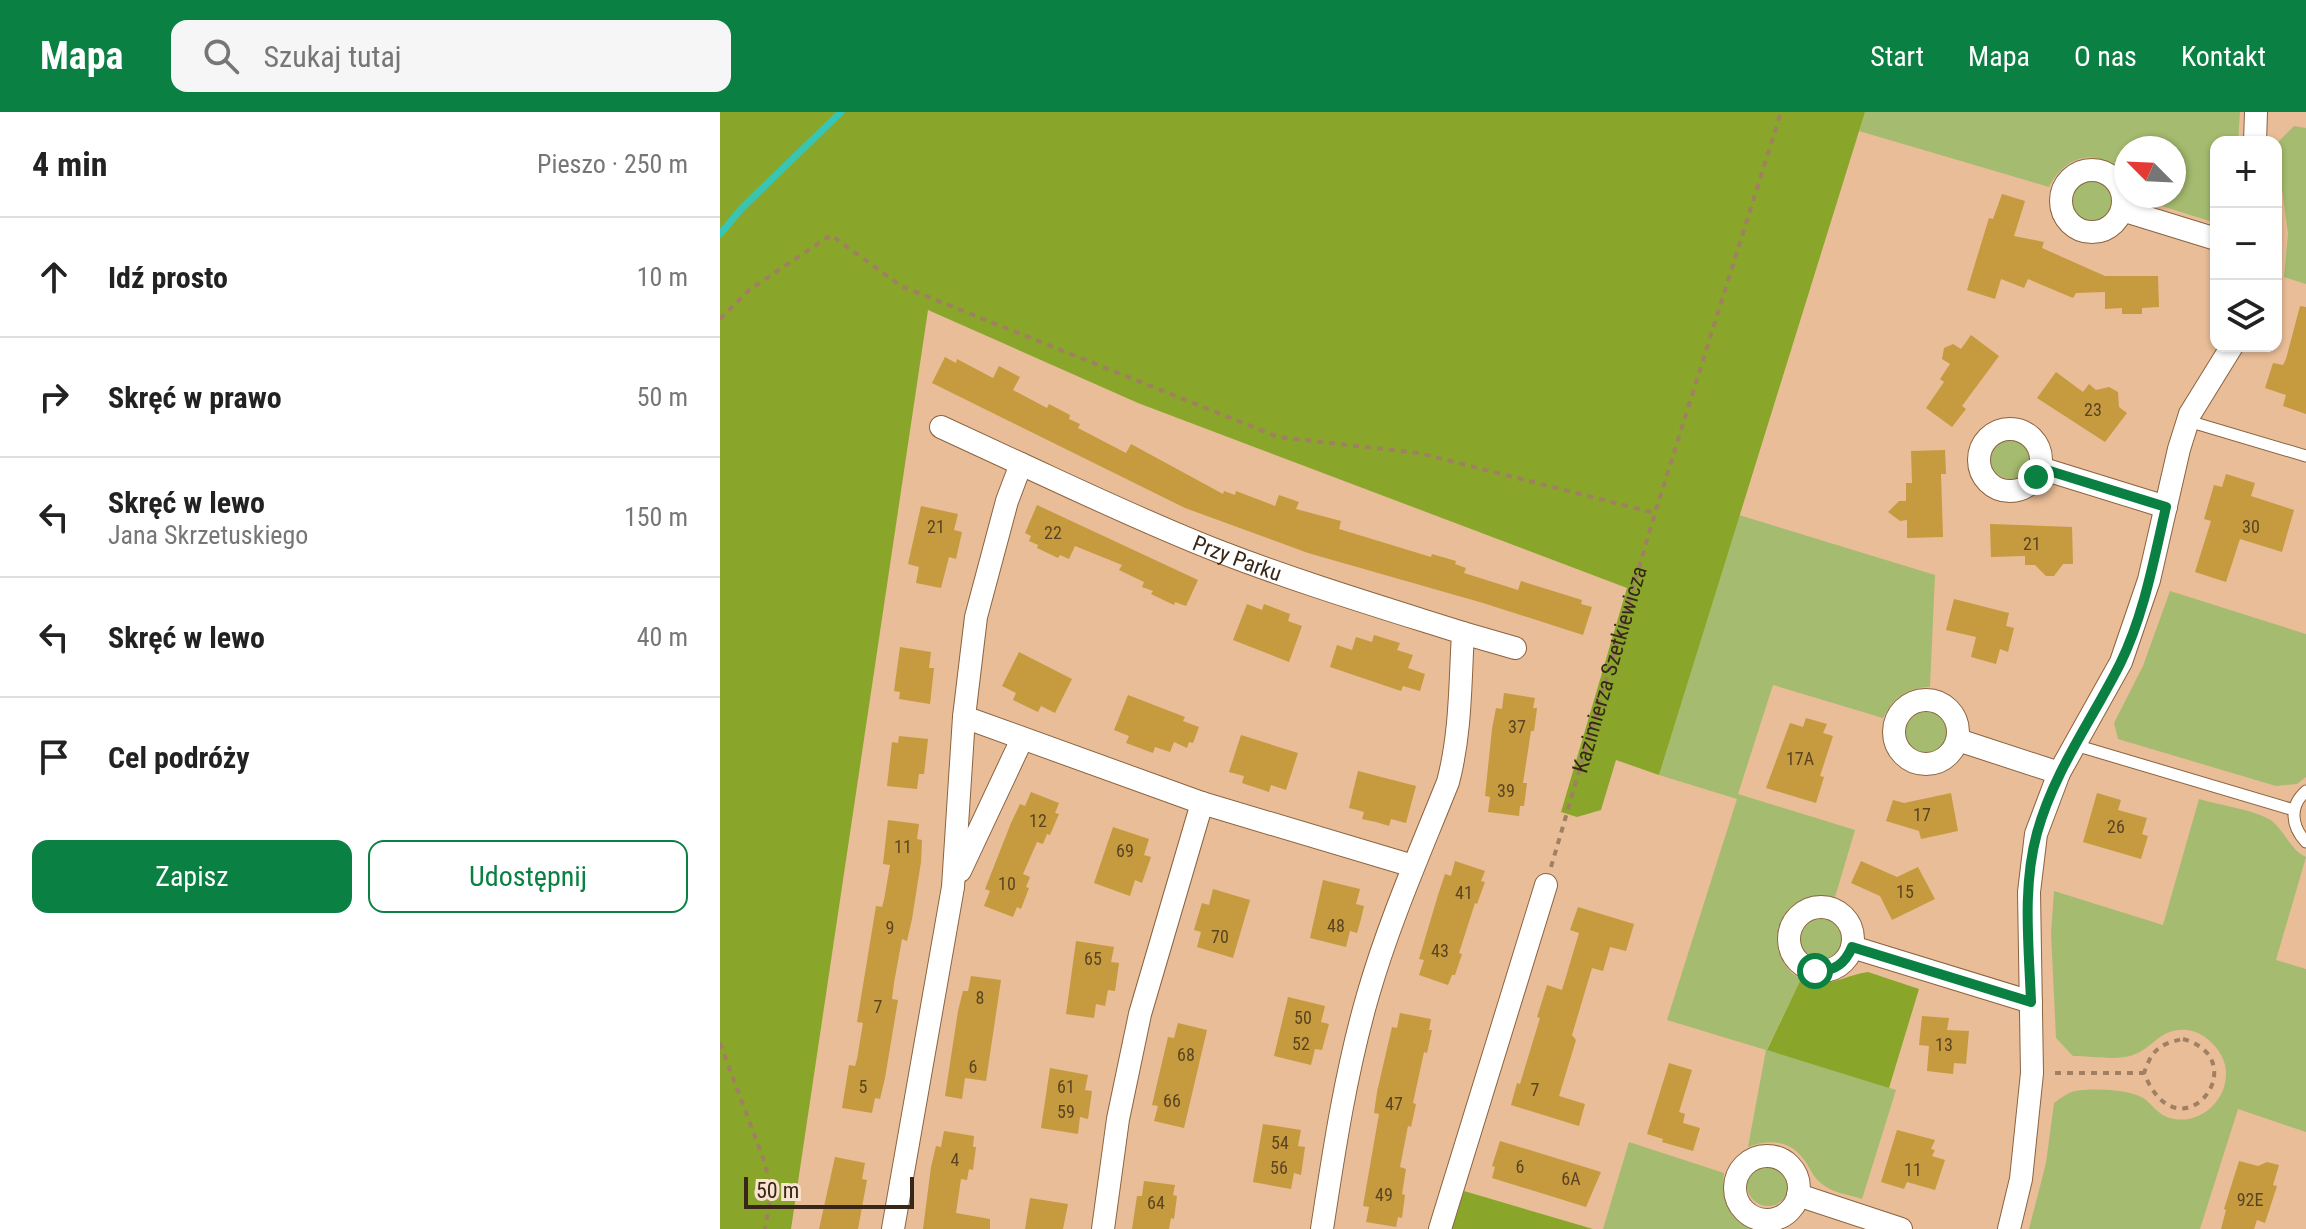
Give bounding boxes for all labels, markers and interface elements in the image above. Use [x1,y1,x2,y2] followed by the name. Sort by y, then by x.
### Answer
[171,20,731,92] search box
[40,34,123,78] text: Mapa
[199,34,243,78] icon: search
[263,39,402,74] text: Szukaj tutaj
[1870,40,1924,73] text: Start
[1968,40,2030,73] text: Mapa
[2074,40,2137,73] text: O nas
[2181,40,2266,73] text: Kontakt
[2114,136,2186,208] north arrow
[2210,136,2282,352] map controls
[2210,136,2282,208] button: +
[32,144,108,184] text: 4 min
[537,149,688,179] text: Pieszo · 250 m
[2210,208,2282,280] button: −
[32,255,76,299] icon: ahead
[108,260,228,295] text: Idź prosto
[637,262,688,292] text: 10 m
[2210,280,2282,352] button: layers
[32,375,76,419] icon: right
[108,380,282,415] text: Skręć w prawo
[637,382,688,412] text: 50 m
[2084,399,2102,420] house number: 23
[2018,459,2054,495] route end
[108,485,265,520] text: Skręć w lewo
[32,495,76,539] icon: left
[624,502,688,532] text: 150 m
[927,516,945,537] house number: 21
[2242,516,2260,537] house number: 30
[108,520,308,550] text: Jana Skrzetuskiego
[1044,522,1062,543] house number: 22
[1189,530,1285,586] street label: Przy Parku
[2023,533,2041,554] house number: 21
[1567,563,1651,776] street label: Kazimierza Szetkiewicza
[32,615,76,659] icon: left
[108,620,265,655] text: Skręć w lewo
[637,622,688,652] text: 40 m
[1508,716,1526,737] house number: 37
[32,735,76,779] icon: arrive
[108,740,250,775] text: Cel podróży
[1786,748,1815,769] house number: 17A
[1497,780,1515,801] house number: 39
[1913,804,1931,825] house number: 17
[1029,810,1047,831] house number: 12
[2107,816,2125,837] house number: 26
[894,836,912,857] house number: 11
[32,840,352,913] button: Zapisz
[368,840,688,913] button: Udostępnij
[1116,840,1134,861] house number: 69
[998,873,1016,894] house number: 10
[1896,881,1914,902] house number: 15
[1455,882,1473,903] house number: 41
[1327,915,1345,936] house number: 48
[886,917,894,938] house number: 9
[1211,926,1229,947] house number: 70
[1431,940,1449,961] house number: 43
[1084,948,1102,969] house number: 65
[1797,953,1833,989] route start
[976,987,984,1008] house number: 8
[874,996,883,1017] house number: 7
[1294,1007,1312,1028] house number: 50
[1292,1033,1310,1054] house number: 52
[1935,1034,1953,1055] house number: 13
[1177,1044,1195,1065] house number: 68
[969,1056,977,1077] house number: 6
[859,1076,868,1097] house number: 5
[1057,1076,1075,1097] house number: 61
[1531,1079,1540,1100] house number: 7
[1163,1090,1181,1111] house number: 66
[1385,1093,1403,1114] house number: 47
[1057,1101,1075,1122] house number: 59
[1271,1132,1289,1153] house number: 54
[951,1149,960,1170] house number: 4
[1516,1156,1524,1177] house number: 6
[1270,1157,1288,1178] house number: 56
[1904,1159,1922,1180] house number: 11
[1561,1168,1581,1189] house number: 6A
[744,1173,914,1209] scale bar
[756,1178,799,1203] text: 50 m
[1375,1184,1393,1205] house number: 49
[2237,1189,2263,1210] house number: 92E
[1147,1192,1165,1213] house number: 64

